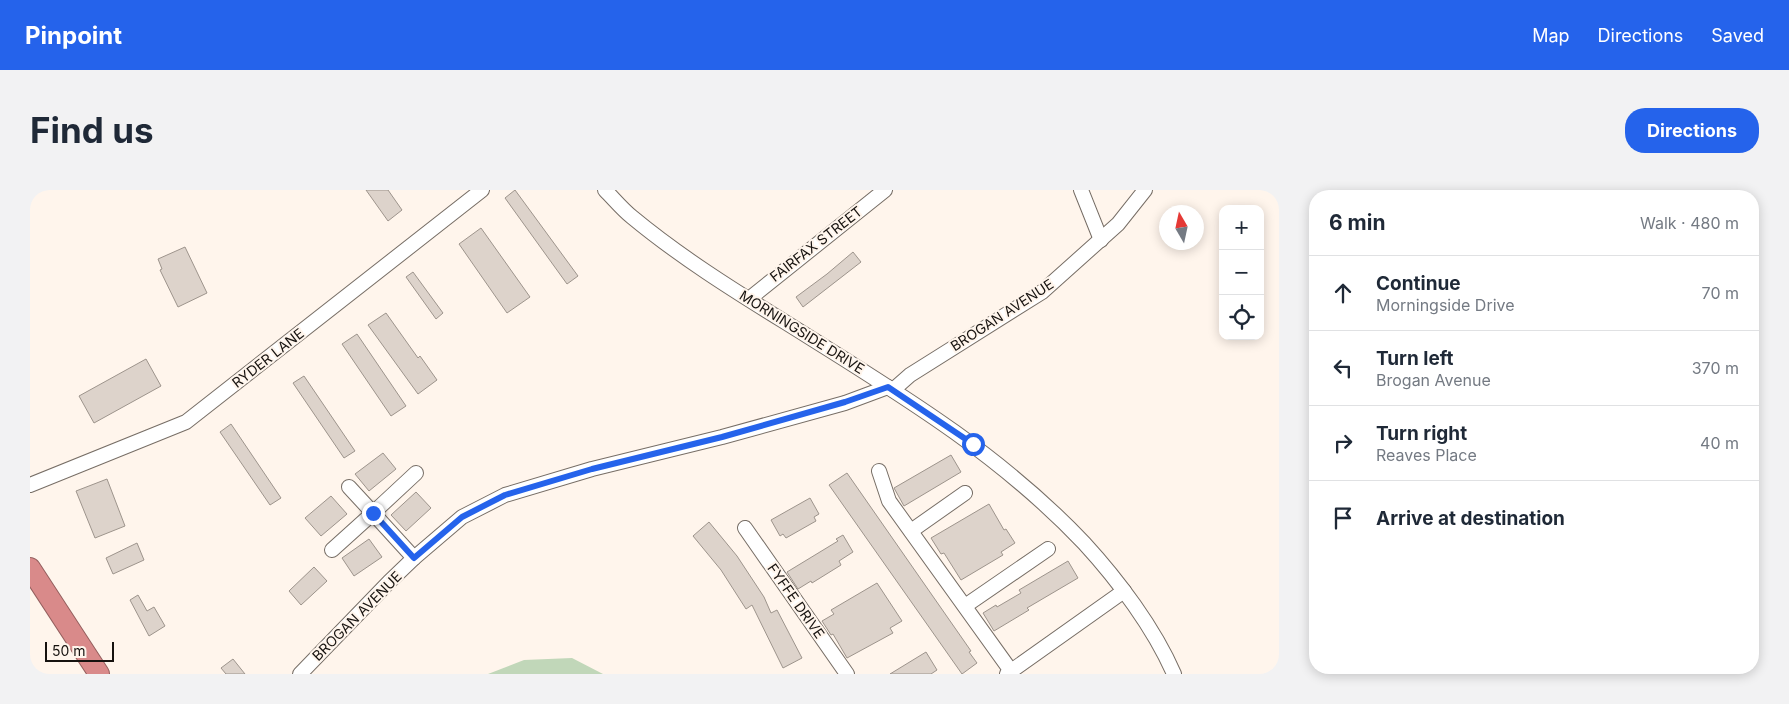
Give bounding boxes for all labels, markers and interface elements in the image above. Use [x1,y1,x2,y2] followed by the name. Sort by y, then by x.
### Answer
[25,21,122,50] text: Pinpoint
[1532,25,1570,46] text: Map
[1598,25,1683,46] text: Directions
[1711,25,1764,46] text: Saved
[1625,108,1759,153] button: Directions
[30,109,154,151] text: Find us
[766,202,865,285] street label: FAIRFAX STREET
[1159,205,1204,250] north arrow
[1219,205,1264,340] map controls
[1219,205,1264,250] button: +
[1329,210,1386,235] text: 6 min
[1640,213,1739,233] text: Walk · 480 m
[1219,250,1264,295] button: −
[1376,272,1461,295] text: Continue
[947,275,1056,354] street label: BROGAN AVENUE
[1329,279,1357,307] icon: ahead
[1702,283,1739,303] text: 70 m
[737,286,868,377] street label: MORNINGSIDE DRIVE
[1219,295,1264,340] button: locate
[1376,295,1515,315] text: Morningside Drive
[229,324,307,391] street label: RYDER LANE
[1376,347,1454,370] text: Turn left
[1329,354,1357,382] icon: left
[1692,358,1739,378] text: 370 m
[1376,370,1491,390] text: Brogan Avenue
[1376,422,1467,445] text: Turn right
[1329,429,1357,457] icon: right
[962,433,985,456] route start
[1700,433,1739,453] text: 40 m
[1376,445,1477,465] text: Reaves Place
[362,502,385,525] route end
[1329,504,1357,532] icon: arrive
[1376,507,1565,530] text: Arrive at destination
[764,560,828,641] street label: FYFFE DRIVE
[308,567,405,664] street label: BROGAN AVENUE
[45,639,114,662] scale bar
[52,642,86,659] text: 50 m

